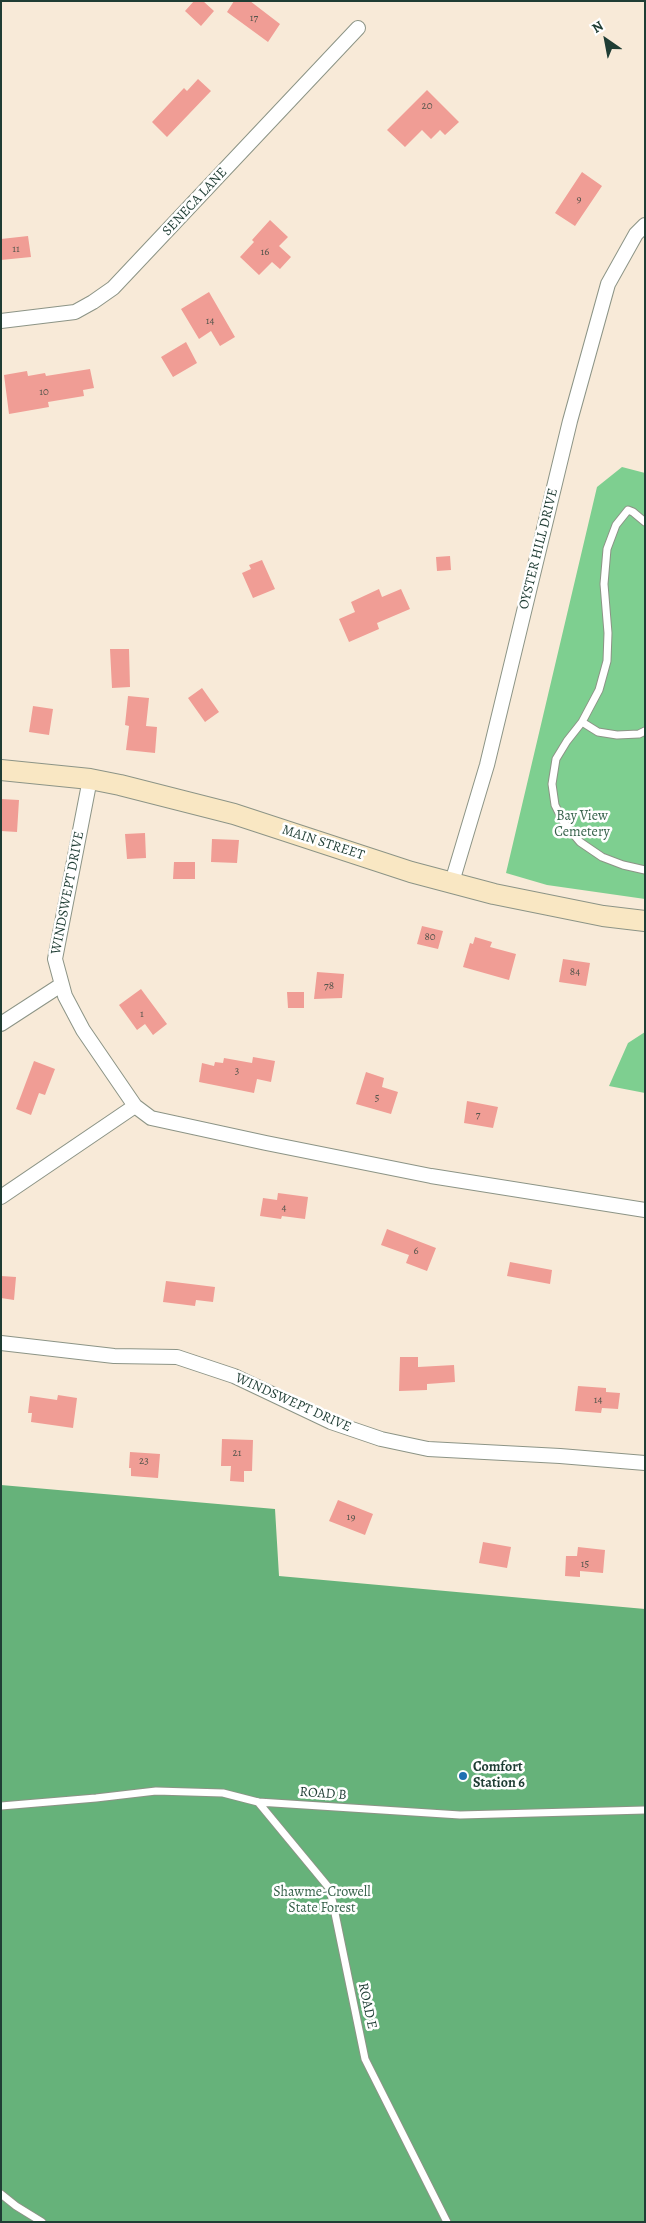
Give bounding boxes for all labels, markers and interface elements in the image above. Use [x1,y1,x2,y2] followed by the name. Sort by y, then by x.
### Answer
[250,11,258,25] house number: 17
[581,15,631,65] north arrow
[588,16,607,38] text: N
[421,99,433,113] house number: 20
[159,164,231,240] street label: SENECA LANE
[576,192,582,206] house number: 9
[12,242,20,256] house number: 11
[261,245,269,259] house number: 16
[206,314,214,328] house number: 14
[39,385,49,399] house number: 10
[516,487,562,611] street label: OYSTER HILL DRIVE
[554,809,610,842] park label: Bay View Cemetery
[280,822,366,864] street label: MAIN STREET
[48,830,88,956] street label: WINDSWEPT DRIVE
[424,930,436,944] house number: 80
[570,965,580,979] house number: 84
[324,979,334,993] house number: 78
[140,1007,144,1021] house number: 1
[235,1064,239,1078] house number: 3
[375,1091,379,1105] house number: 5
[476,1108,480,1122] house number: 7
[282,1201,286,1215] house number: 4
[413,1244,419,1258] house number: 6
[232,1370,354,1436] street label: WINDSWEPT DRIVE
[594,1393,602,1407] house number: 14
[233,1446,241,1460] house number: 21
[139,1454,149,1468] house number: 23
[347,1510,355,1524] house number: 19
[581,1557,589,1571] house number: 15
[473,1760,525,1792] place label: Comfort Station 6
[457,1770,469,1782] marker: Comfort Station 6
[299,1784,347,1804] street label: ROAD B
[273,1885,371,1918] park label: Shawme-Crowell State Forest
[354,1981,380,2031] street label: ROAD E

